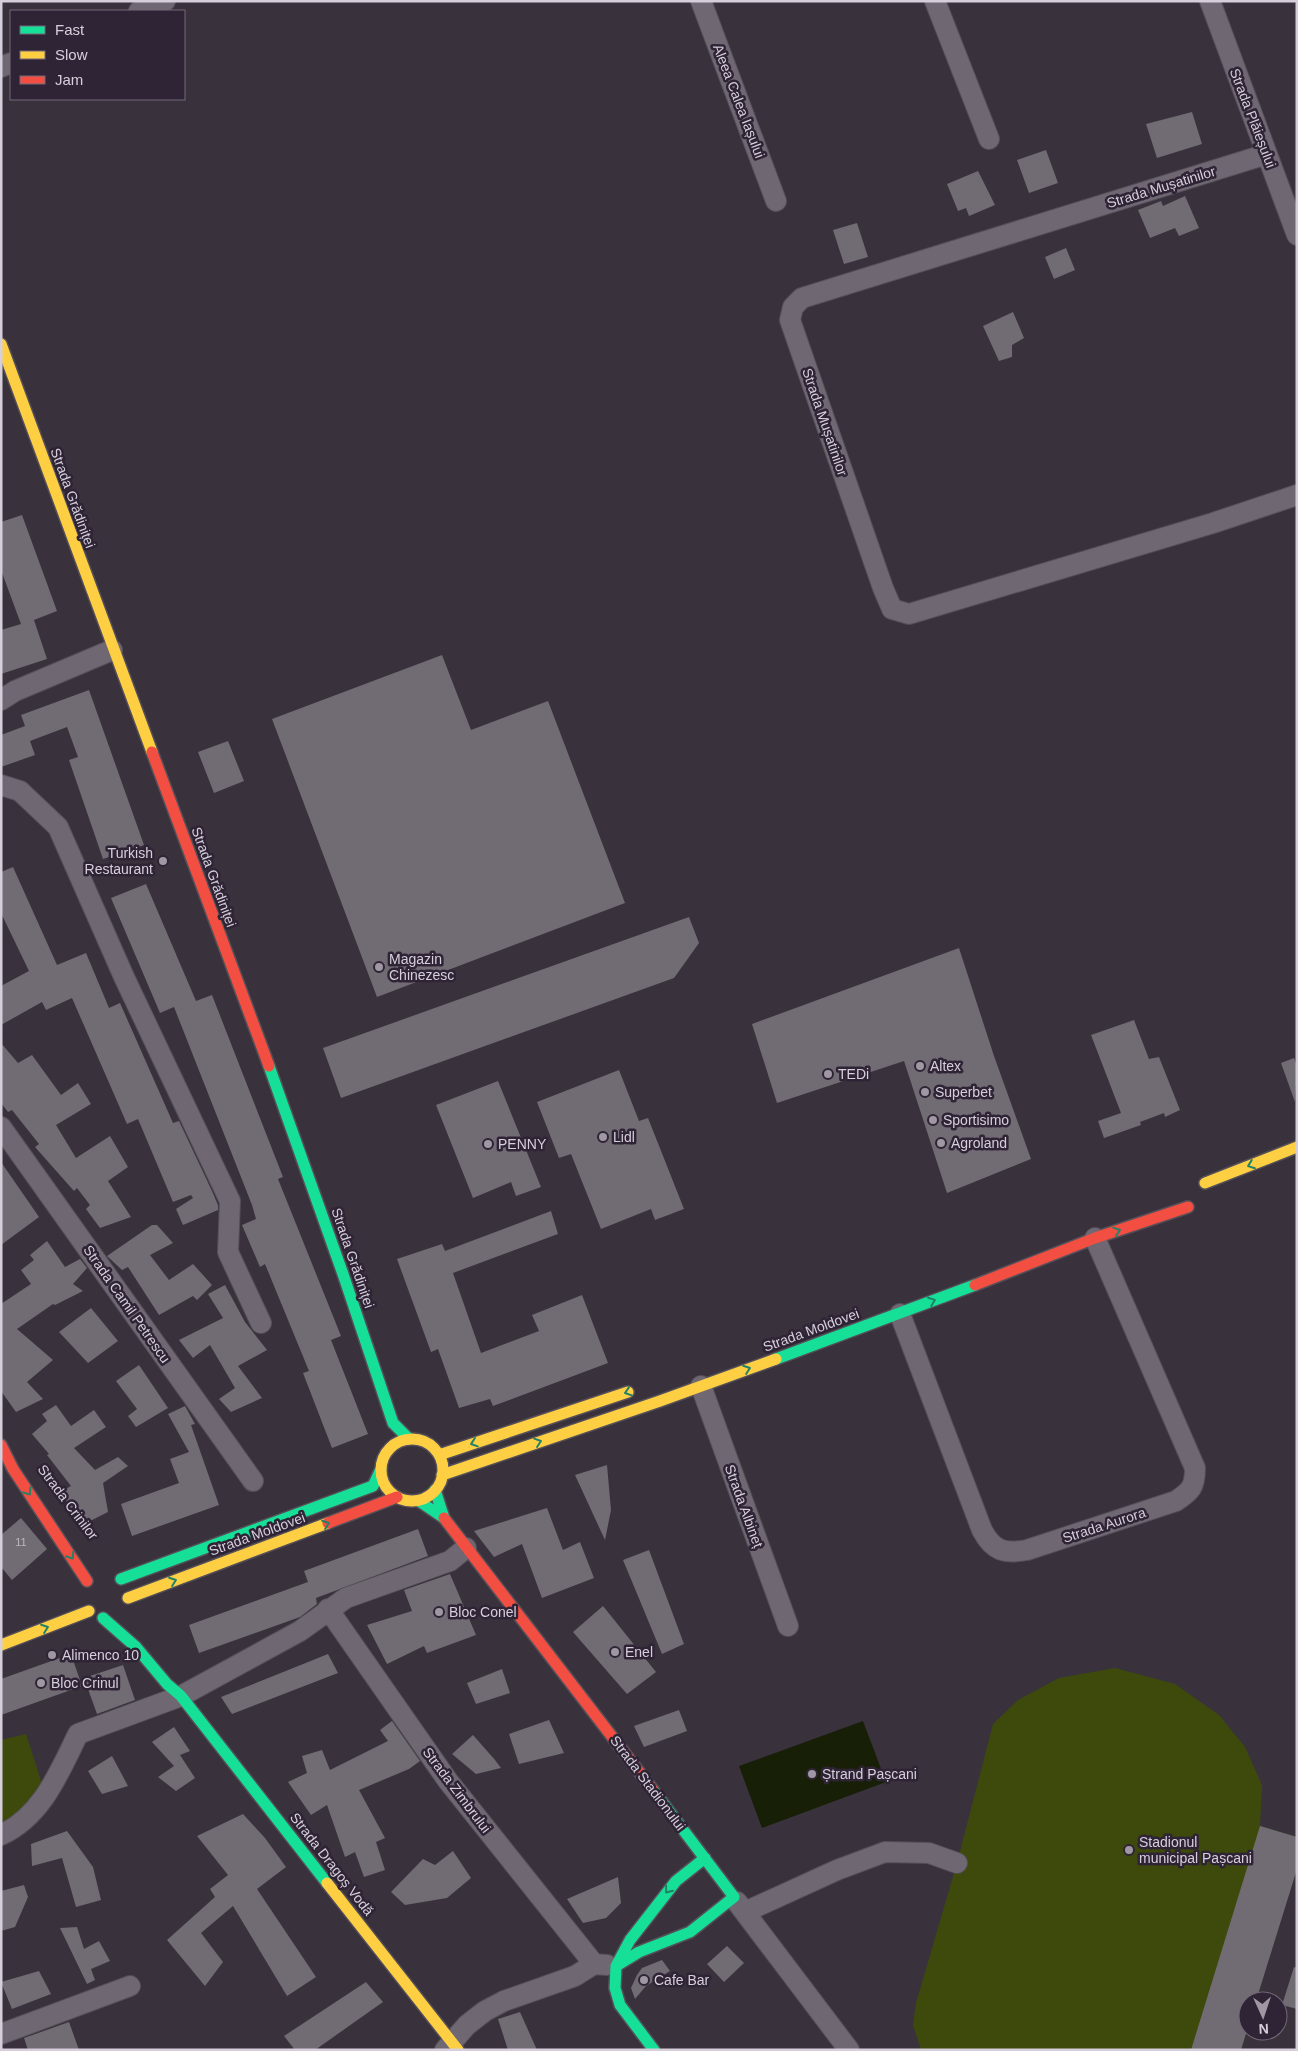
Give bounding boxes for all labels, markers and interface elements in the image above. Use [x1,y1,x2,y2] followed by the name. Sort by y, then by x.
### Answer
[10,10,185,100] legend
[55,21,85,38] text: Fast
[710,42,768,160] street label: Aleea Calea Iașului
[55,46,88,63] text: Slow
[1227,66,1279,170] street label: Strada Plăieșului
[55,71,83,88] text: Jam
[1105,163,1218,211] street label: Strada Mușatinilor
[799,366,851,478] street label: Strada Mușatinilor
[48,446,98,550] street label: Strada Grădiniței
[189,825,239,929] street label: Strada Grădiniței
[85,845,153,877] place label: Turkish Restaurant
[157,855,169,867] marker: Turkish Restaurant
[389,951,454,983] place label: Magazin Chinezesc
[373,961,385,973] marker: Magazin Chinezesc
[930,1058,961,1074] place label: Altex
[914,1060,926,1072] marker: Altex
[838,1066,869,1082] place label: TEDi
[822,1068,834,1080] marker: TEDi
[935,1084,992,1100] place label: Superbet
[919,1086,931,1098] marker: Superbet
[943,1112,1009,1128] place label: Sportisimo
[927,1114,939,1126] marker: Sportisimo
[613,1129,635,1145] place label: Lidl
[597,1131,609,1143] marker: Lidl
[951,1135,1007,1151] place label: Agroland
[498,1136,547,1152] place label: PENNY
[935,1137,947,1149] marker: Agroland
[482,1138,494,1150] marker: PENNY
[1247,1159,1256,1169] one-way arrow
[328,1206,378,1310] street label: Strada Grădiniței
[1112,1227,1120,1237] one-way arrow
[80,1242,174,1366] street label: Strada Camil Petrescu
[927,1297,936,1307] one-way arrow
[761,1305,861,1355] street label: Strada Moldovei
[742,1365,751,1375] one-way arrow
[624,1386,633,1396] one-way arrow
[470,1437,478,1447] one-way arrow
[534,1438,542,1448] one-way arrow
[35,1461,102,1543] street label: Strada Crinilor
[722,1462,766,1550] street label: Strada Albineț
[22,1486,32,1495] one-way arrow
[1060,1504,1148,1546] street label: Strada Aurora
[207,1509,307,1559] street label: Strada Moldovei
[321,1520,330,1530] one-way arrow
[15,1536,27,1548] house number: 11
[64,1550,74,1559] one-way arrow
[169,1577,177,1587] one-way arrow
[449,1604,517,1620] place label: Bloc Conel
[433,1606,445,1618] marker: Bloc Conel
[40,1624,49,1634] one-way arrow
[625,1644,653,1660] place label: Enel
[609,1646,621,1658] marker: Enel
[62,1647,139,1663] place label: Alimenco 10
[46,1649,58,1661] marker: Alimenco 10
[51,1675,119,1691] place label: Bloc Crinul
[35,1677,47,1689] marker: Bloc Crinul
[607,1732,689,1834] street label: Strada Stadionului
[420,1744,494,1836] street label: Strada Zimbrului
[822,1766,917,1782] place label: Ștrand Pașcani
[806,1768,818,1780] marker: Ștrand Pașcani
[287,1809,377,1919] street label: Strada Dragoș Vodă
[1139,1834,1252,1866] place label: Stadionul municipal Pașcani
[1123,1844,1135,1856] marker: Stadionul municipal Pașcani
[666,1884,674,1893] one-way arrow
[654,1972,710,1988] place label: Cafe Bar
[638,1974,650,1986] marker: Cafe Bar
[1238,1991,1288,2041] north arrow
[1258,2021,1269,2037] text: N

